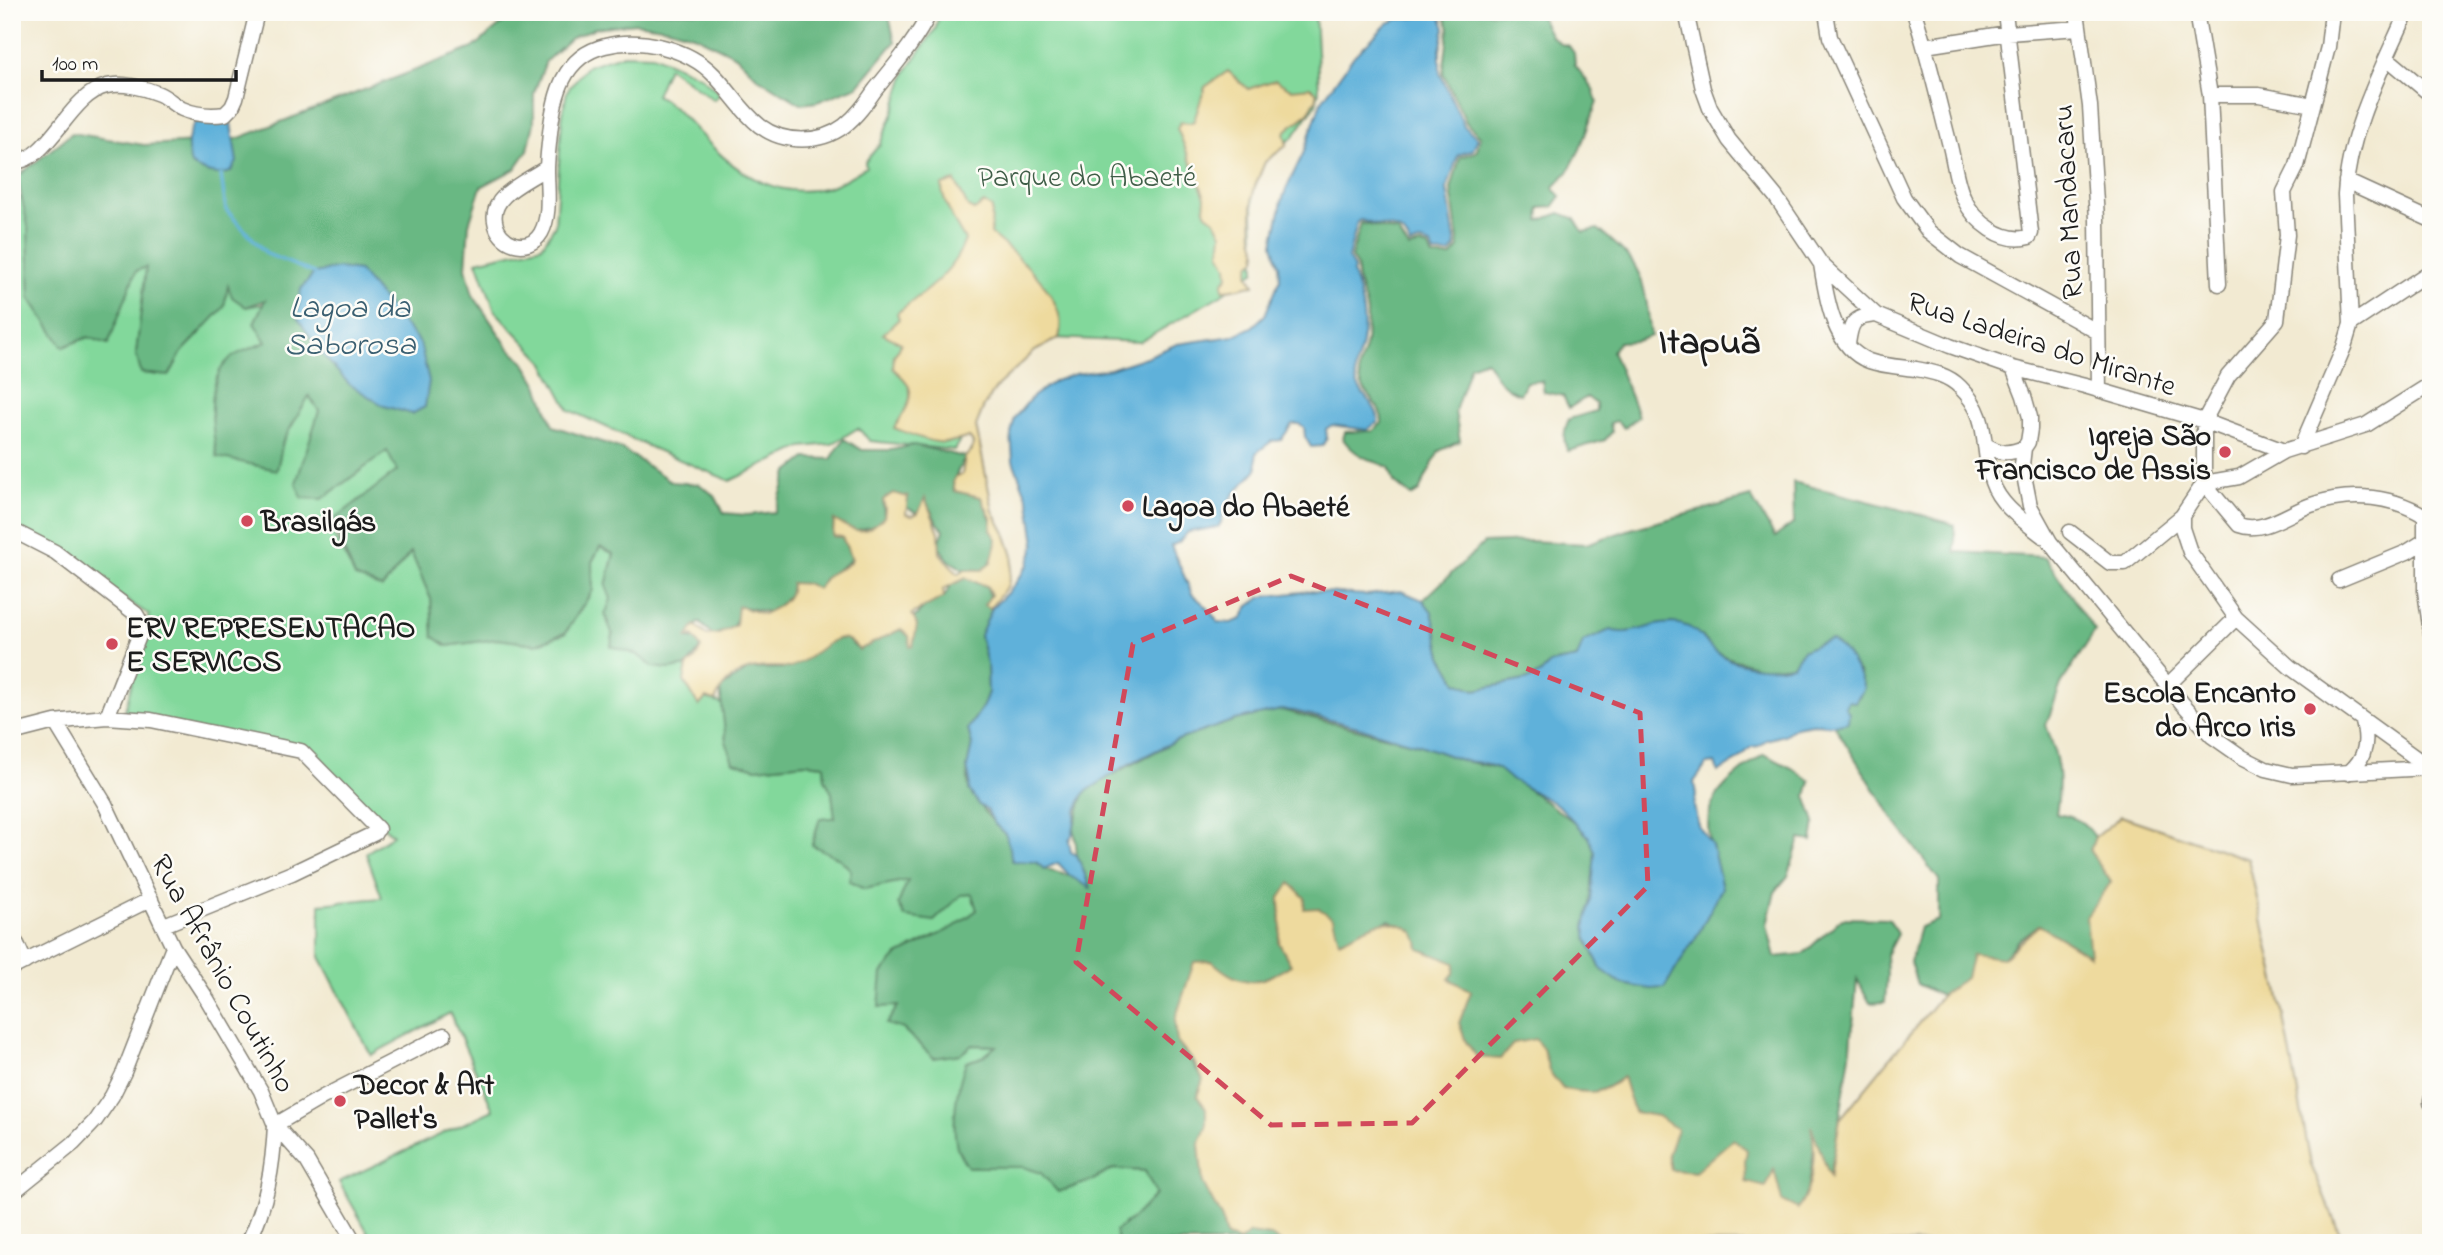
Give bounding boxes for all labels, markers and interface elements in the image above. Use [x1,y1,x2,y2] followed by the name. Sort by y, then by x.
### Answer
[42,38,236,82] scale bar
[52,50,98,80] text: 100 m
[2043,103,2097,301] street label: Rua Mandacaru
[978,157,1197,201] park label: Parque do Abaeté
[1901,282,2182,410] street label: Rua Ladeira do Mirante
[284,286,416,370] water label: Lagoa da Saborosa
[1658,317,1761,371] district label: Itapuã
[1974,416,2211,494] place label: Igreja São Francisco de Assis
[2217,444,2233,460] marker: Igreja São Francisco de Assis
[1142,487,1351,532] place label: Lagoa do Abaeté
[1120,498,1136,514] marker: Lagoa do Abaeté
[259,502,376,547] place label: Brasilgás
[239,513,255,529] marker: Brasilgás
[126,608,416,686] place label: ERV REPRESENTACAO E SERVICOS
[104,636,120,652] marker: ERV REPRESENTACAO E SERVICOS
[2103,673,2296,751] place label: Escola Encanto do Arco Iris
[2302,701,2318,717] marker: Escola Encanto do Arco Iris
[137,847,305,1102] street label: Rua Afrânio Coutinho
[352,1065,495,1143] place label: Decor & Art Pallet's
[332,1093,348,1109] marker: Decor & Art Pallet's

